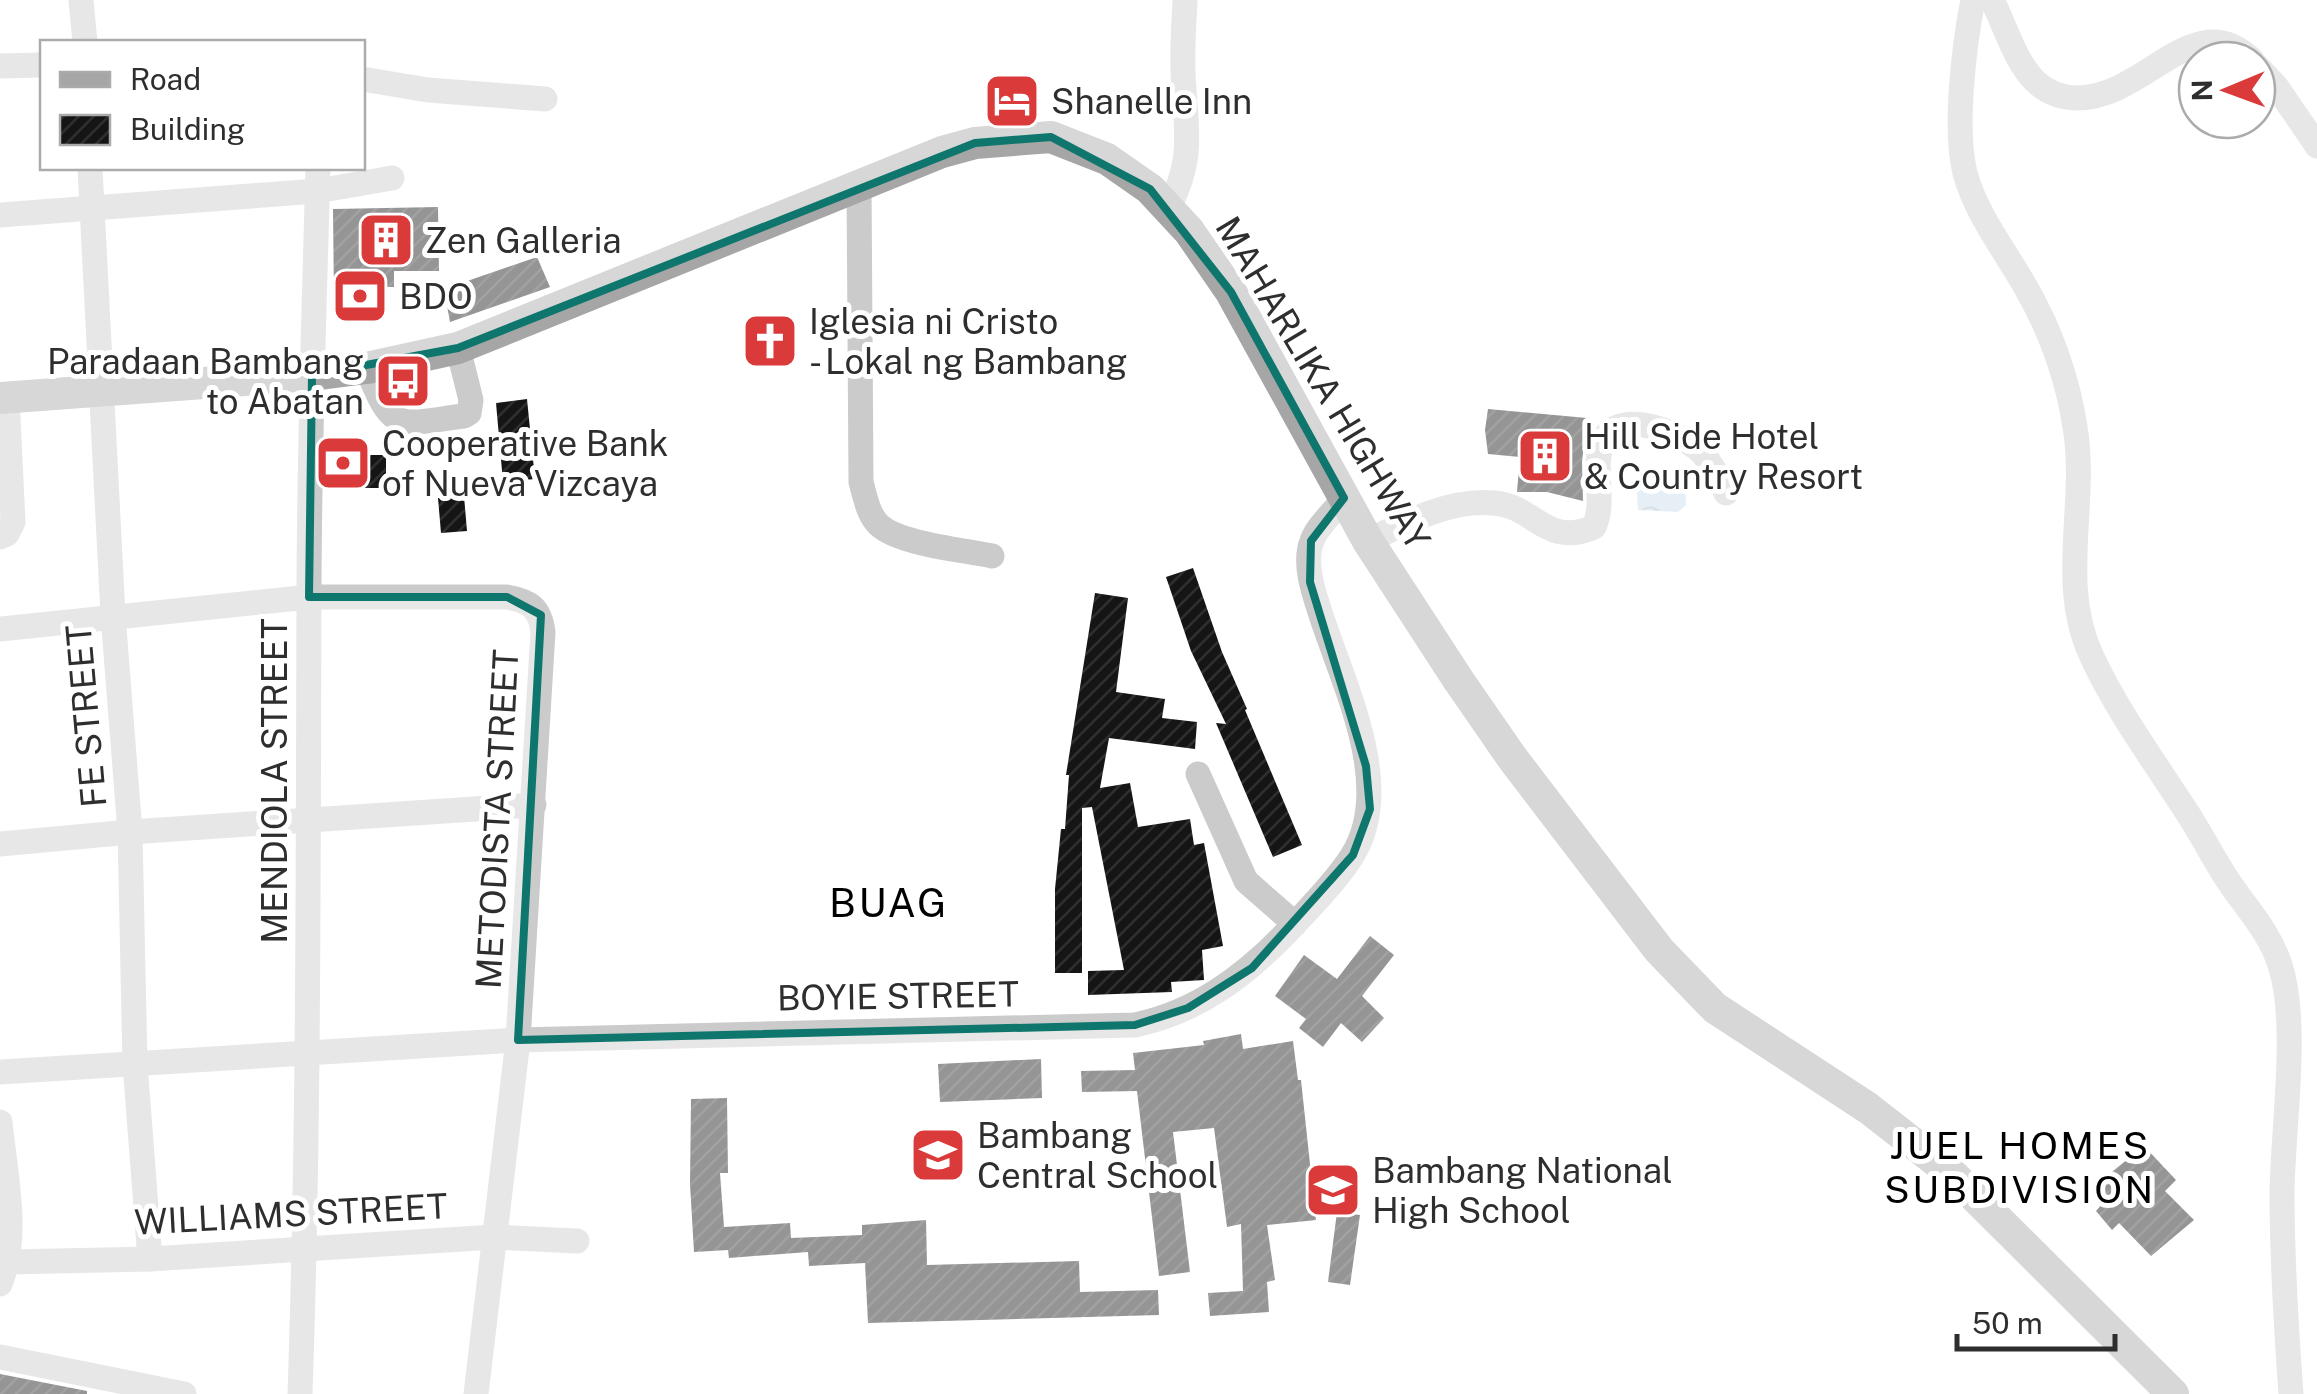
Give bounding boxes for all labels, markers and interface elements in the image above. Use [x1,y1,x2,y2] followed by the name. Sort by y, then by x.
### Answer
[40,40,365,170] legend
[2177,40,2277,140] north arrow
[130,61,201,97] text: Road
[982,71,1042,131] hotel icon: Shanelle Inn
[2185,79,2218,102] text: N
[1051,81,1252,122] place label: Shanelle Inn
[130,111,245,147] text: Building
[1207,209,1439,557] street label: MAHARLIKA HIGHWAY
[356,210,416,270] building icon: Zen Galleria
[425,220,622,261] place label: Zen Galleria
[330,266,390,326] bank icon: BDO
[399,276,473,317] place label: BDO
[809,301,1128,382] place label: Iglesia ni Cristo - Lokal ng Bambang
[740,311,800,371] church icon: Iglesia ni Cristo - Lokal ng Bambang
[47,341,364,422] place label: Paradaan Bambang to Abatan
[373,351,433,411] bus stop icon: Paradaan Bambang to Abatan
[1584,416,1863,497] place label: Hill Side Hotel & Country Resort
[382,423,668,504] place label: Cooperative Bank of Nueva Vizcaya
[1515,426,1575,486] building icon: Hill Side Hotel & Country Resort
[313,433,373,493] bank icon: Cooperative Bank of Nueva Vizcaya
[254,618,295,944] street label: MENDIOLA STREET
[58,623,114,809] street label: FE STREET
[468,648,526,990] street label: METODISTA STREET
[829,879,949,926] district label: BUAG
[777,973,1019,1019] street label: BOYIE STREET
[977,1115,1218,1196] place label: Bambang Central School
[1884,1123,2156,1212] district label: JUEL HOMES SUBDIVISION
[908,1125,968,1185] school or university icon: Bambang Central School
[1372,1150,1673,1231] place label: Bambang National High School
[1303,1160,1363,1220] school or university icon: Bambang National High School
[133,1185,449,1243] street label: WILLIAMS STREET
[1957,1289,2114,1351] scale bar
[1972,1305,2043,1341] text: 50 m

